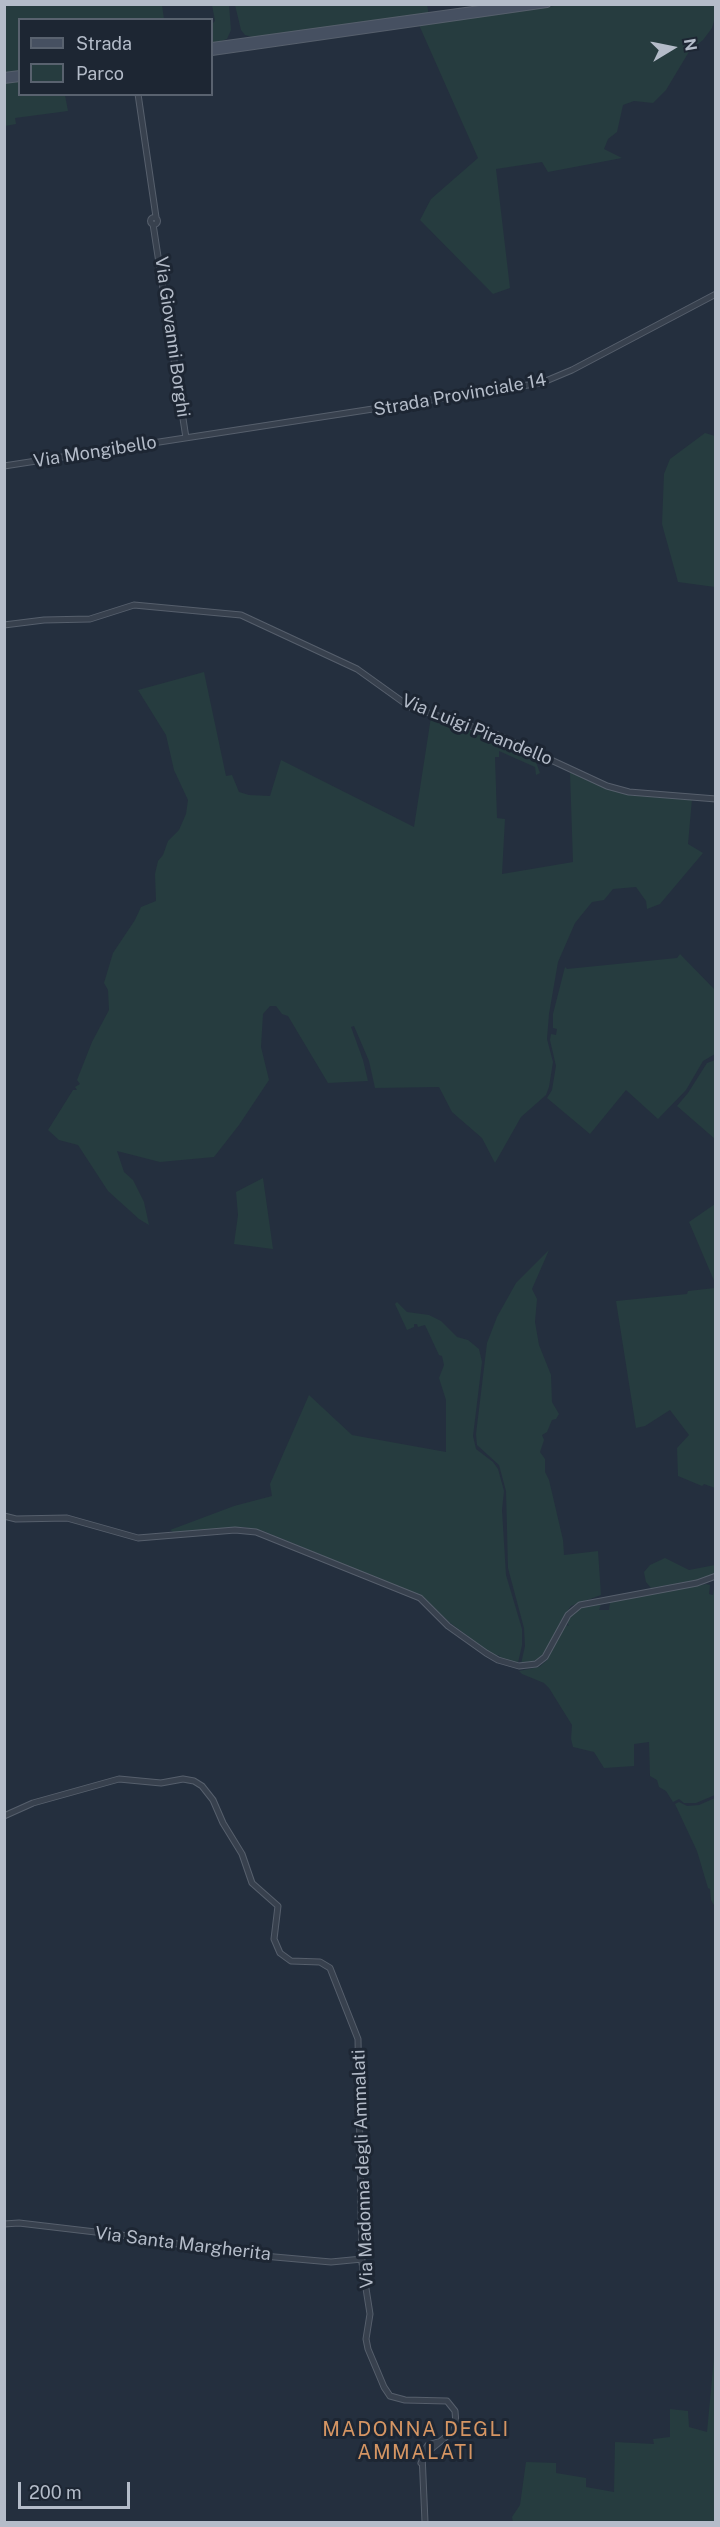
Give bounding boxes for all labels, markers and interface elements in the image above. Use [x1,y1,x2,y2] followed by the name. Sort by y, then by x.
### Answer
[18,18,213,96] legend
[642,18,702,78] north arrow
[76,33,132,54] text: Strada
[680,37,701,53] text: N
[76,63,124,84] text: Parco
[150,255,194,419] street label: Via Giovanni Borghi
[372,369,548,421] street label: Strada Provinciale 14
[32,432,158,472] street label: Via Mongibello
[398,690,556,770] street label: Via Luigi Pirandello
[348,2049,378,2289] street label: Via Madonna degli Ammalati
[94,2223,272,2265] street label: Via Santa Margherita
[322,2418,510,2465] district label: MADONNA DEGLI AMMALATI
[21,2470,134,2508] scale bar
[29,2482,82,2503] text: 200 m

